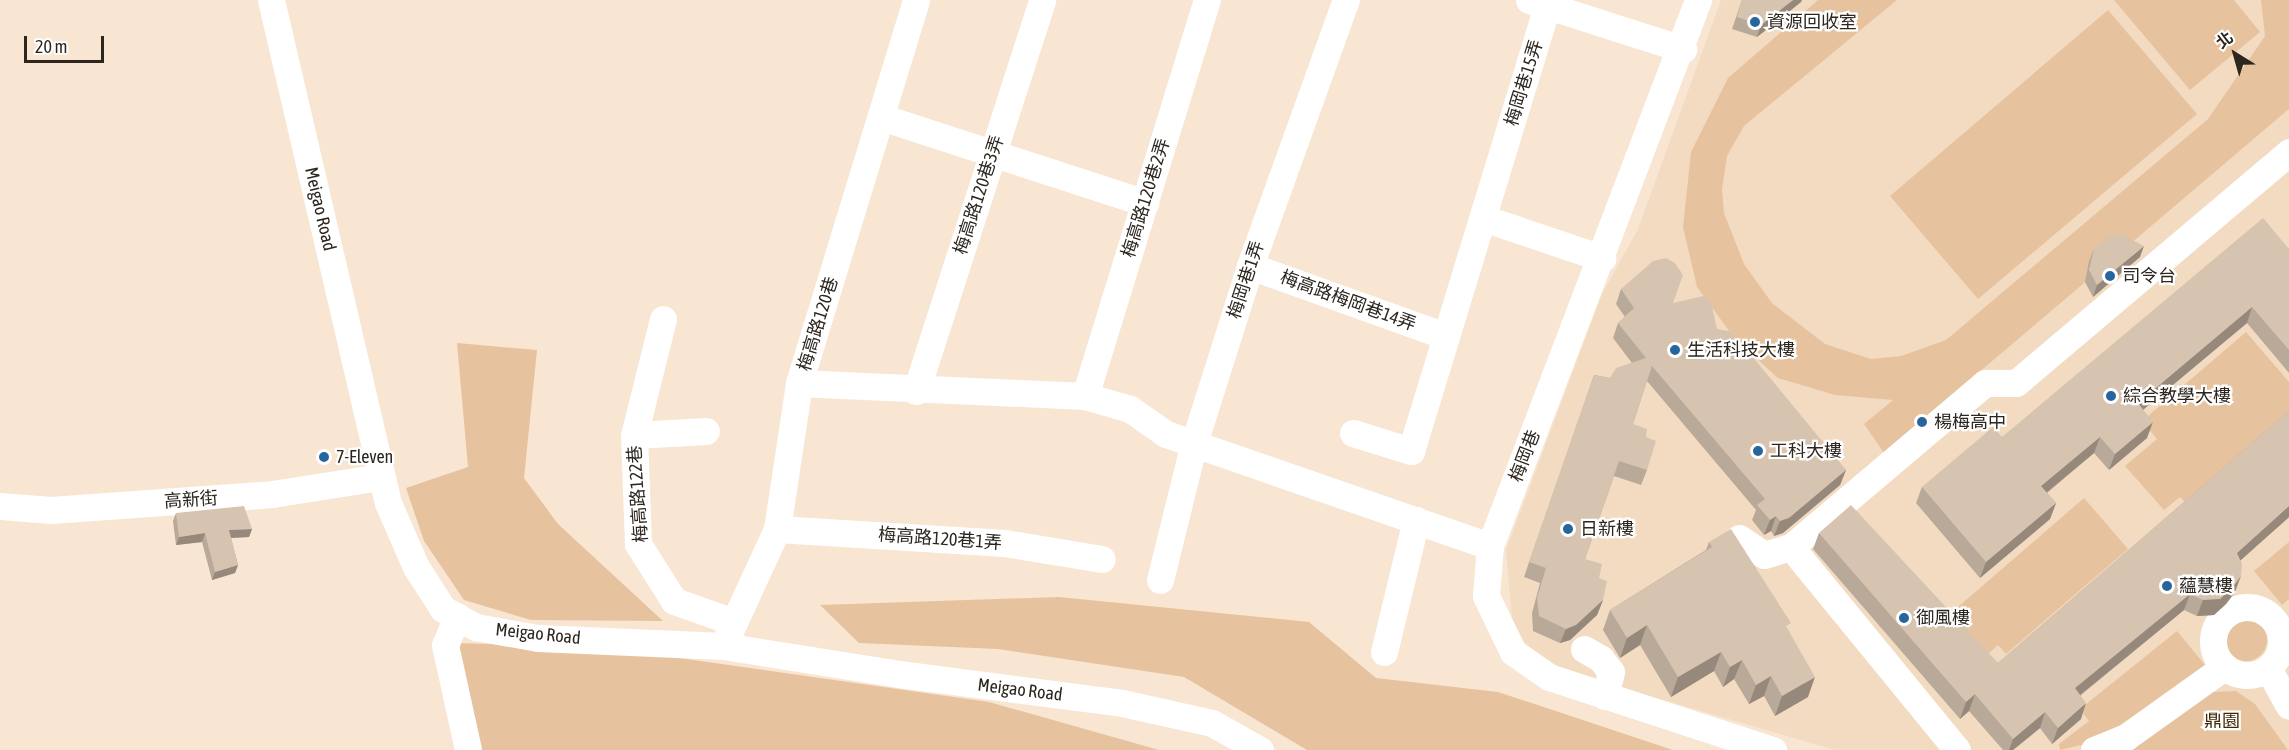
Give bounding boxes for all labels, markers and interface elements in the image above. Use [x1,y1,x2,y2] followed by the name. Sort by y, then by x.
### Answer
[1767,11,1857,33] place label: 資源回收室
[1748,15,1762,29] marker: 資源回收室
[27,24,106,62] scale bar
[2205,24,2265,84] north arrow
[2212,28,2236,52] text: 北
[35,36,67,57] text: 20 m
[1501,37,1547,129] street label: 梅岡巷15弄
[950,133,1008,257] street label: 梅高路120巷3弄
[1118,136,1174,260] street label: 梅高路120巷2弄
[300,165,340,253] street label: Meigao Road
[1223,238,1269,322] street label: 梅岡巷1弄
[2122,265,2176,287] place label: 司令台
[1277,266,1419,336] street label: 梅高路梅岡巷14弄
[2103,269,2117,283] marker: 司令台
[793,274,843,374] street label: 梅高路120巷
[1687,339,1795,361] place label: 生活科技大樓
[1668,343,1682,357] marker: 生活科技大樓
[2123,385,2231,407] place label: 綜合教學大樓
[2104,389,2118,403] marker: 綜合教學大樓
[1934,411,2006,433] place label: 楊梅高中
[1915,415,1929,429] marker: 楊梅高中
[1505,427,1545,485] street label: 梅岡巷
[1770,440,1842,462] place label: 工科大樓
[1751,444,1765,458] marker: 工科大樓
[624,445,652,543] street label: 梅高路122巷
[336,446,393,468] place label: 7-Eleven
[317,450,331,464] marker: 7-Eleven
[163,487,219,513] street label: 高新街
[1580,518,1634,540] place label: 日新樓
[1561,522,1575,536] marker: 日新樓
[877,524,1003,554] street label: 梅高路120巷1弄
[2179,575,2233,597] place label: 蘊慧樓
[2160,579,2174,593] marker: 蘊慧樓
[1916,607,1970,629] place label: 御風樓
[1897,611,1911,625] marker: 御風樓
[494,619,582,649] street label: Meigao Road
[976,674,1064,706] street label: Meigao Road
[2204,710,2240,732] park label: 鼎園

